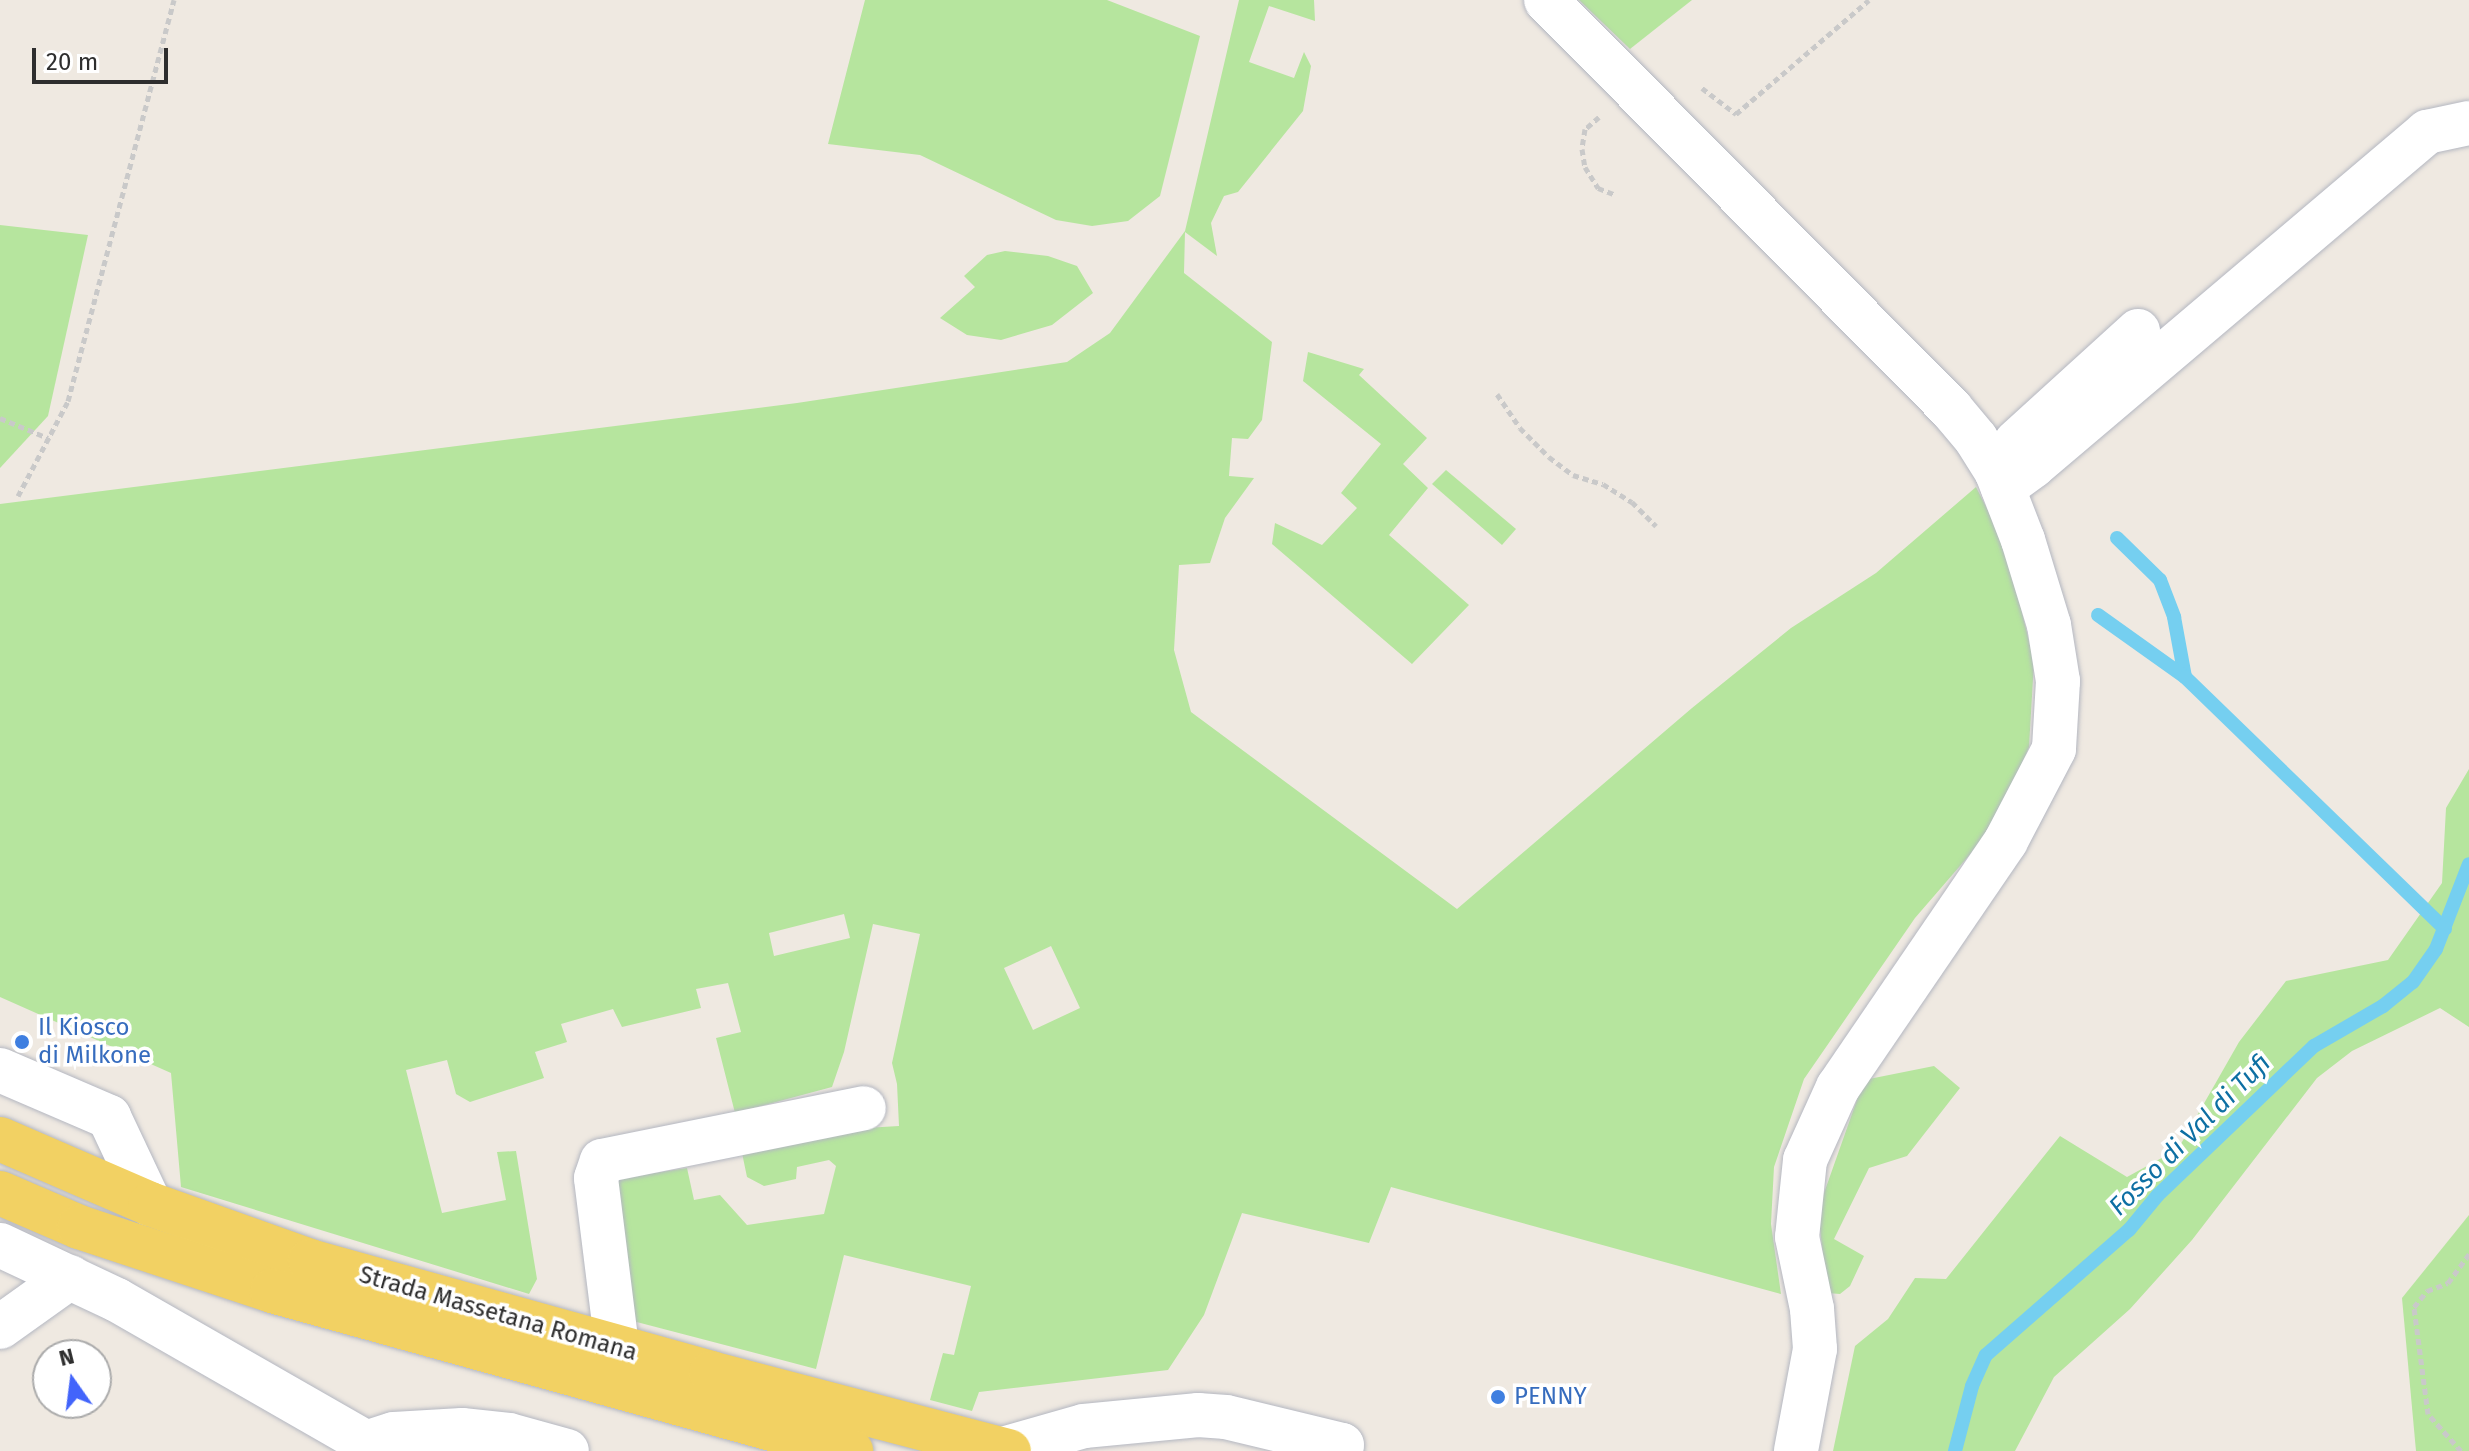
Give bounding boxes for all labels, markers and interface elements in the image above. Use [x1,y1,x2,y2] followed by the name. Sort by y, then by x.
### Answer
[36,32,172,82] scale bar
[46,48,98,76] text: 20 m
[38,1014,151,1070] place label: Il Kiosco di Milkone
[13,1033,31,1051] marker: Il Kiosco di Milkone
[2103,1048,2277,1222] water label: Fosso di Val di Tufi
[356,1261,640,1367] street label: Strada Massetana Romana
[32,1339,112,1419] north arrow
[56,1342,77,1372] text: N
[1514,1383,1587,1411] place label: PENNY
[1489,1388,1507,1406] marker: PENNY

